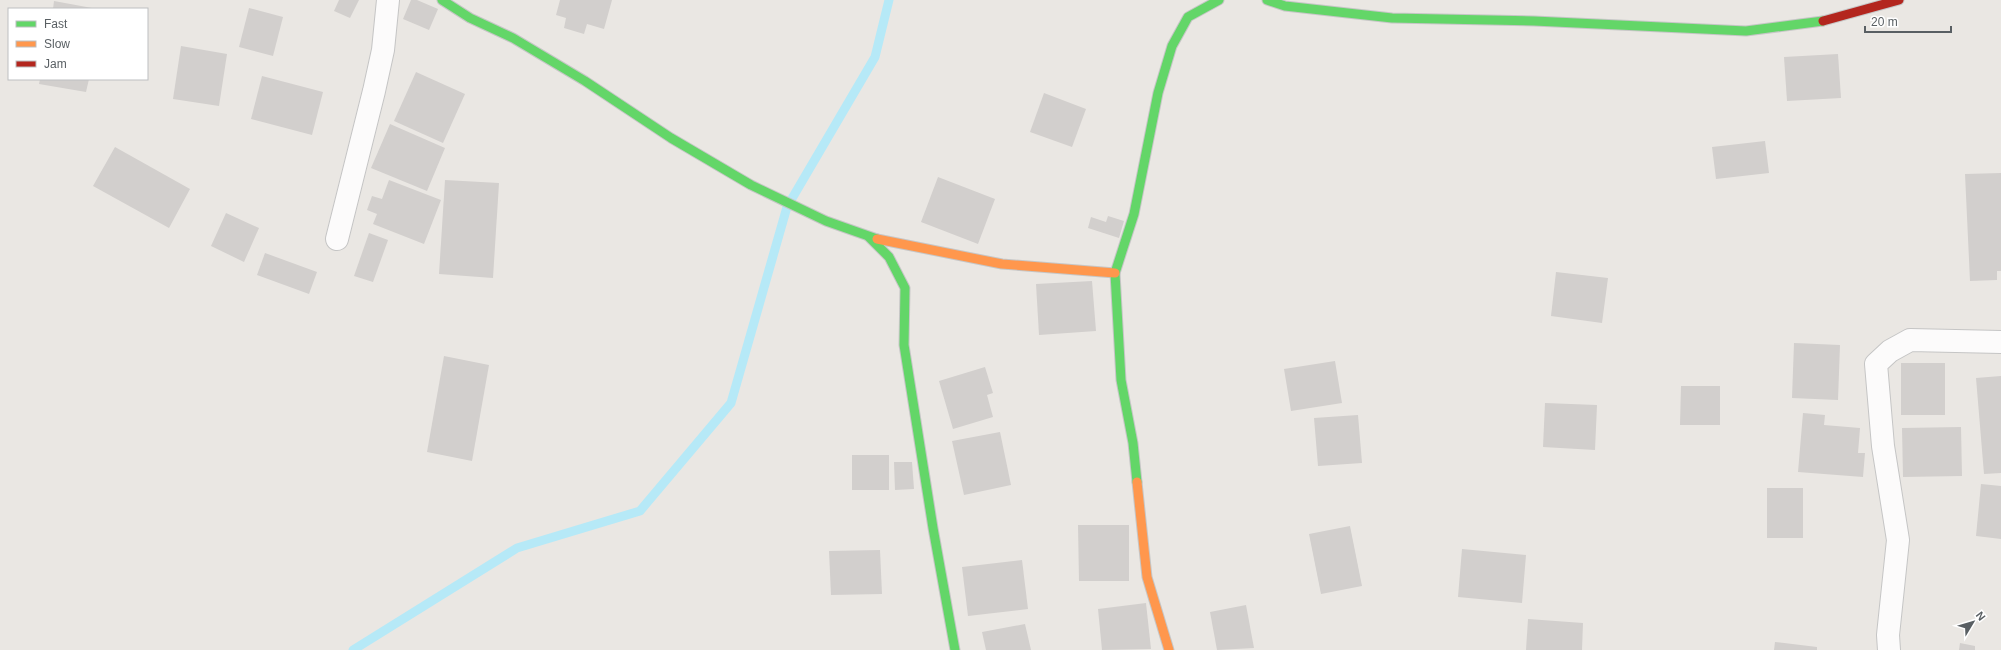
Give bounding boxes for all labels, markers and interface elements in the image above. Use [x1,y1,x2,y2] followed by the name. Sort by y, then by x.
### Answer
[8,8,148,80] legend
[1865,8,1951,34] scale bar
[1871,15,1898,29] text: 20 m
[44,17,68,31] text: Fast
[44,37,70,51] text: Slow
[44,57,67,71] text: Jam
[1953,602,1993,642] north arrow
[1974,609,1988,623] text: N

